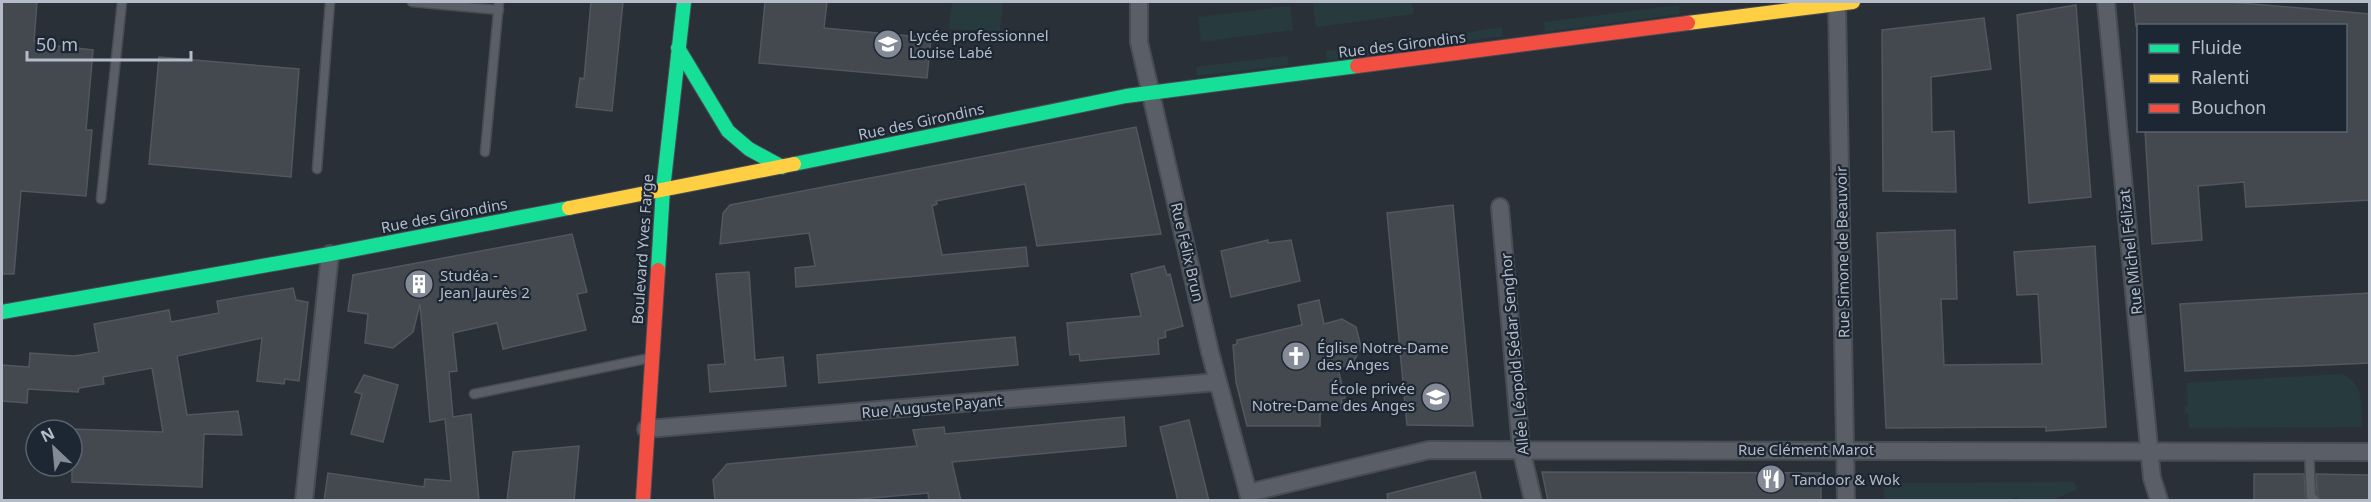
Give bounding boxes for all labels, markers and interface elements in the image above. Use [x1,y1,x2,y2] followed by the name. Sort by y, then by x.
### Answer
[27,24,190,62] scale bar
[2137,24,2347,132] legend
[909,25,1049,62] place label: Lycée professionnel Louise Labé
[1337,26,1467,62] street label: Rue des Girondins
[872,28,904,60] school or university icon: Lycée professionnel Louise Labé
[36,32,78,56] text: 50 m
[2191,35,2242,59] text: Fluide
[2191,65,2249,89] text: Ralenti
[2191,95,2267,119] text: Bouchon
[856,98,986,144] street label: Rue des Girondins
[1831,166,1853,338] street label: Rue Simone de Beauvoir
[627,173,657,325] street label: Boulevard Yves Farge
[2113,188,2147,316] street label: Rue Michel Félizat
[379,193,509,237] street label: Rue des Girondins
[1167,200,1209,304] street label: Rue Félix Brun
[1495,252,1533,456] street label: Allée Léopold Sédar Senghor
[438,265,530,302] place label: Studéa - Jean Jaurès 2
[403,268,435,300] building icon: Studéa - Jean Jaurès 2
[1317,337,1449,374] place label: Église Notre-Dame des Anges
[1280,340,1312,372] church icon: Église Notre-Dame des Anges
[1252,378,1415,415] place label: École privée Notre-Dame des Anges
[1420,381,1452,413] school or university icon: École privée Notre-Dame des Anges
[861,390,1004,422] street label: Rue Auguste Payant
[24,418,84,478] north arrow
[37,422,58,447] text: N
[1738,439,1875,459] street label: Rue Clément Marot
[1755,463,1787,495] restaurant icon: Tandoor & Wok
[1792,469,1900,489] place label: Tandoor & Wok

